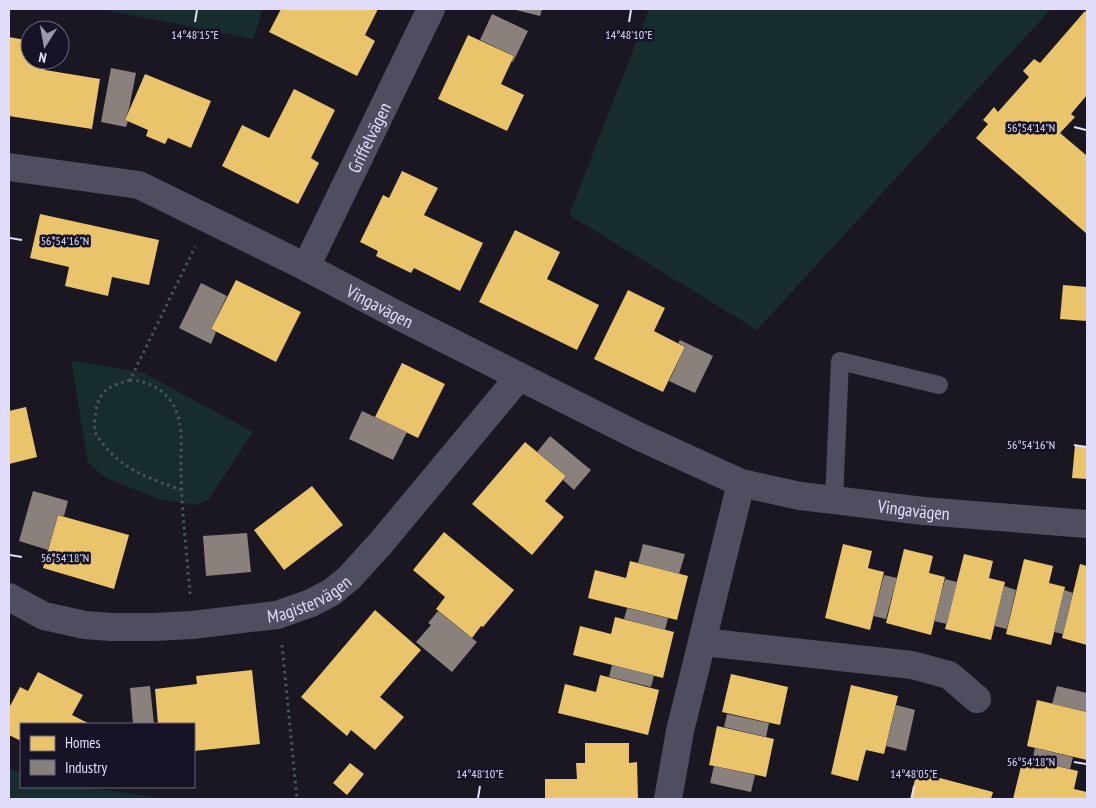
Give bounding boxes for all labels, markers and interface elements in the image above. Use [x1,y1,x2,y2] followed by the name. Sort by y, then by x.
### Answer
[20,20,70,70] north arrow
[171,27,219,42] text: 14°48'15"E
[605,27,653,42] text: 14°48'10"E
[37,48,48,67] text: N
[342,98,396,177] street label: Griffelvägen
[1007,120,1055,135] text: 56°54'14"N
[41,233,89,248] text: 56°54'16"N
[342,278,417,333] street label: Vingavägen
[1007,437,1055,452] text: 56°54'16"N
[875,494,951,525] street label: Vingavägen
[41,550,89,565] text: 56°54'18"N
[266,570,356,628] street label: Magistervägen
[20,723,195,788] legend
[65,733,101,752] text: Homes
[1007,754,1055,769] text: 56°54'18"N
[65,758,107,777] text: Industry
[456,766,504,781] text: 14°48'10"E
[890,766,938,781] text: 14°48'05"E

